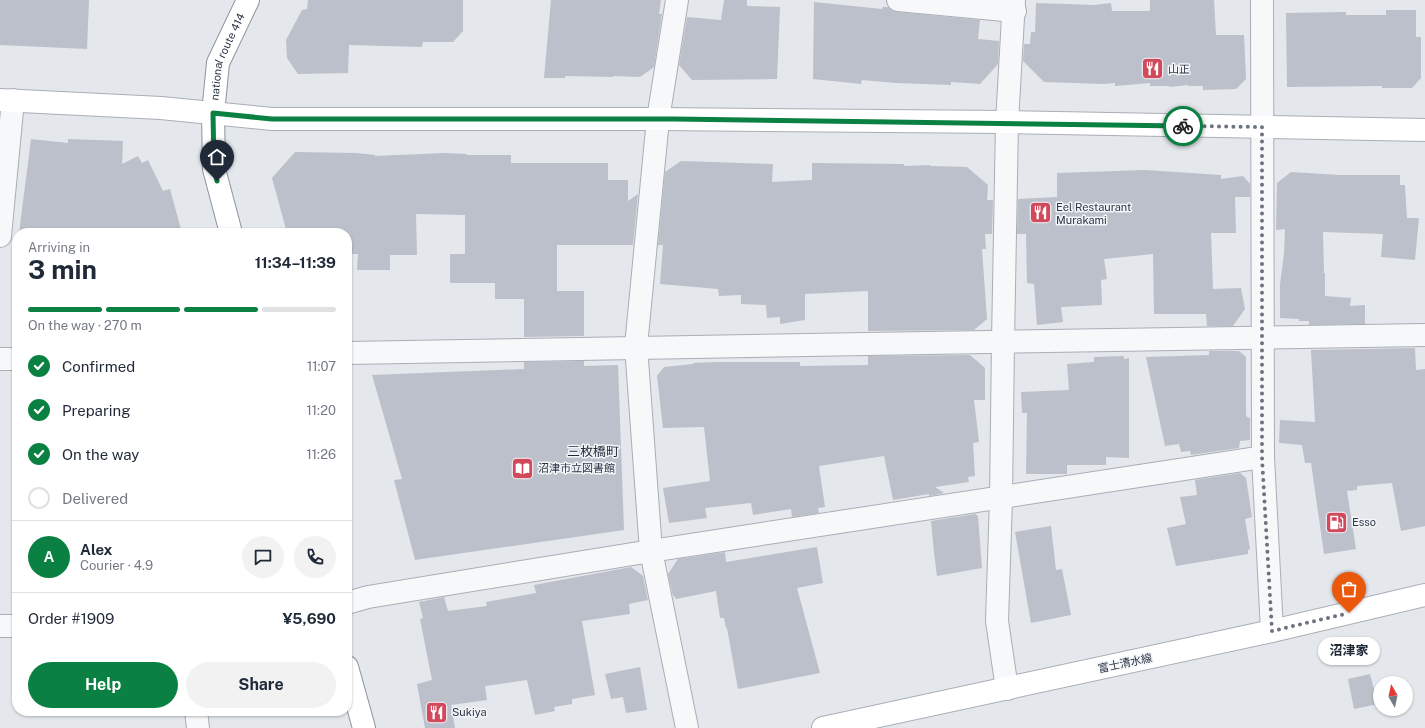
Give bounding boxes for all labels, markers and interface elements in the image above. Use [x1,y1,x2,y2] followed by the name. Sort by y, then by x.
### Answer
[208,11,247,101] street label: national route 414
[1139,56,1165,82] restaurant icon: 山正
[1168,63,1190,75] place label: 山正
[1163,106,1203,146] courier
[1172,115,1194,137] icon: bike
[200,140,234,181] pin
[206,146,228,168] icon: home
[1028,200,1054,226] restaurant icon: Eel Restaurant Murakami
[1056,201,1131,226] place label: Eel Restaurant Murakami
[28,240,90,255] text: Arriving in
[28,254,97,285] text: 3 min
[255,254,336,271] text: 11:34–11:39
[28,318,142,333] text: On the way · 270 m
[28,355,50,377] icon: check
[62,358,135,375] text: Confirmed
[307,359,336,374] text: 11:07
[28,399,50,421] icon: check
[62,402,131,419] text: Preparing
[307,403,336,418] text: 11:20
[28,443,50,465] icon: check
[567,444,619,459] district label: 三枚橋町
[62,446,139,463] text: On the way
[306,447,336,462] text: 11:26
[510,455,536,481] library icon: 沼津市立図書館
[538,462,615,474] place label: 沼津市立図書館
[62,490,128,507] text: Delivered
[1324,509,1350,535] fuel station icon: Esso
[1352,516,1376,528] place label: Esso
[242,536,284,578] button: chat
[294,536,336,578] button: phone
[80,541,112,558] text: Alex
[44,548,54,565] text: A
[80,558,153,573] text: Courier · 4.9
[1332,572,1366,613] pin
[1338,578,1360,600] icon: bag
[28,610,114,627] text: Order #1909
[282,610,336,627] text: ¥5,690
[1318,637,1380,665] callout: 沼津家
[1329,643,1369,658] text: 沼津家
[1097,651,1153,675] street label: 富士清水線
[28,662,178,708] button: Help
[186,662,336,708] button: Share
[1373,676,1413,716] north arrow
[1373,676,1413,716] map controls
[424,699,450,725] restaurant icon: Sukiya
[452,706,487,718] place label: Sukiya

